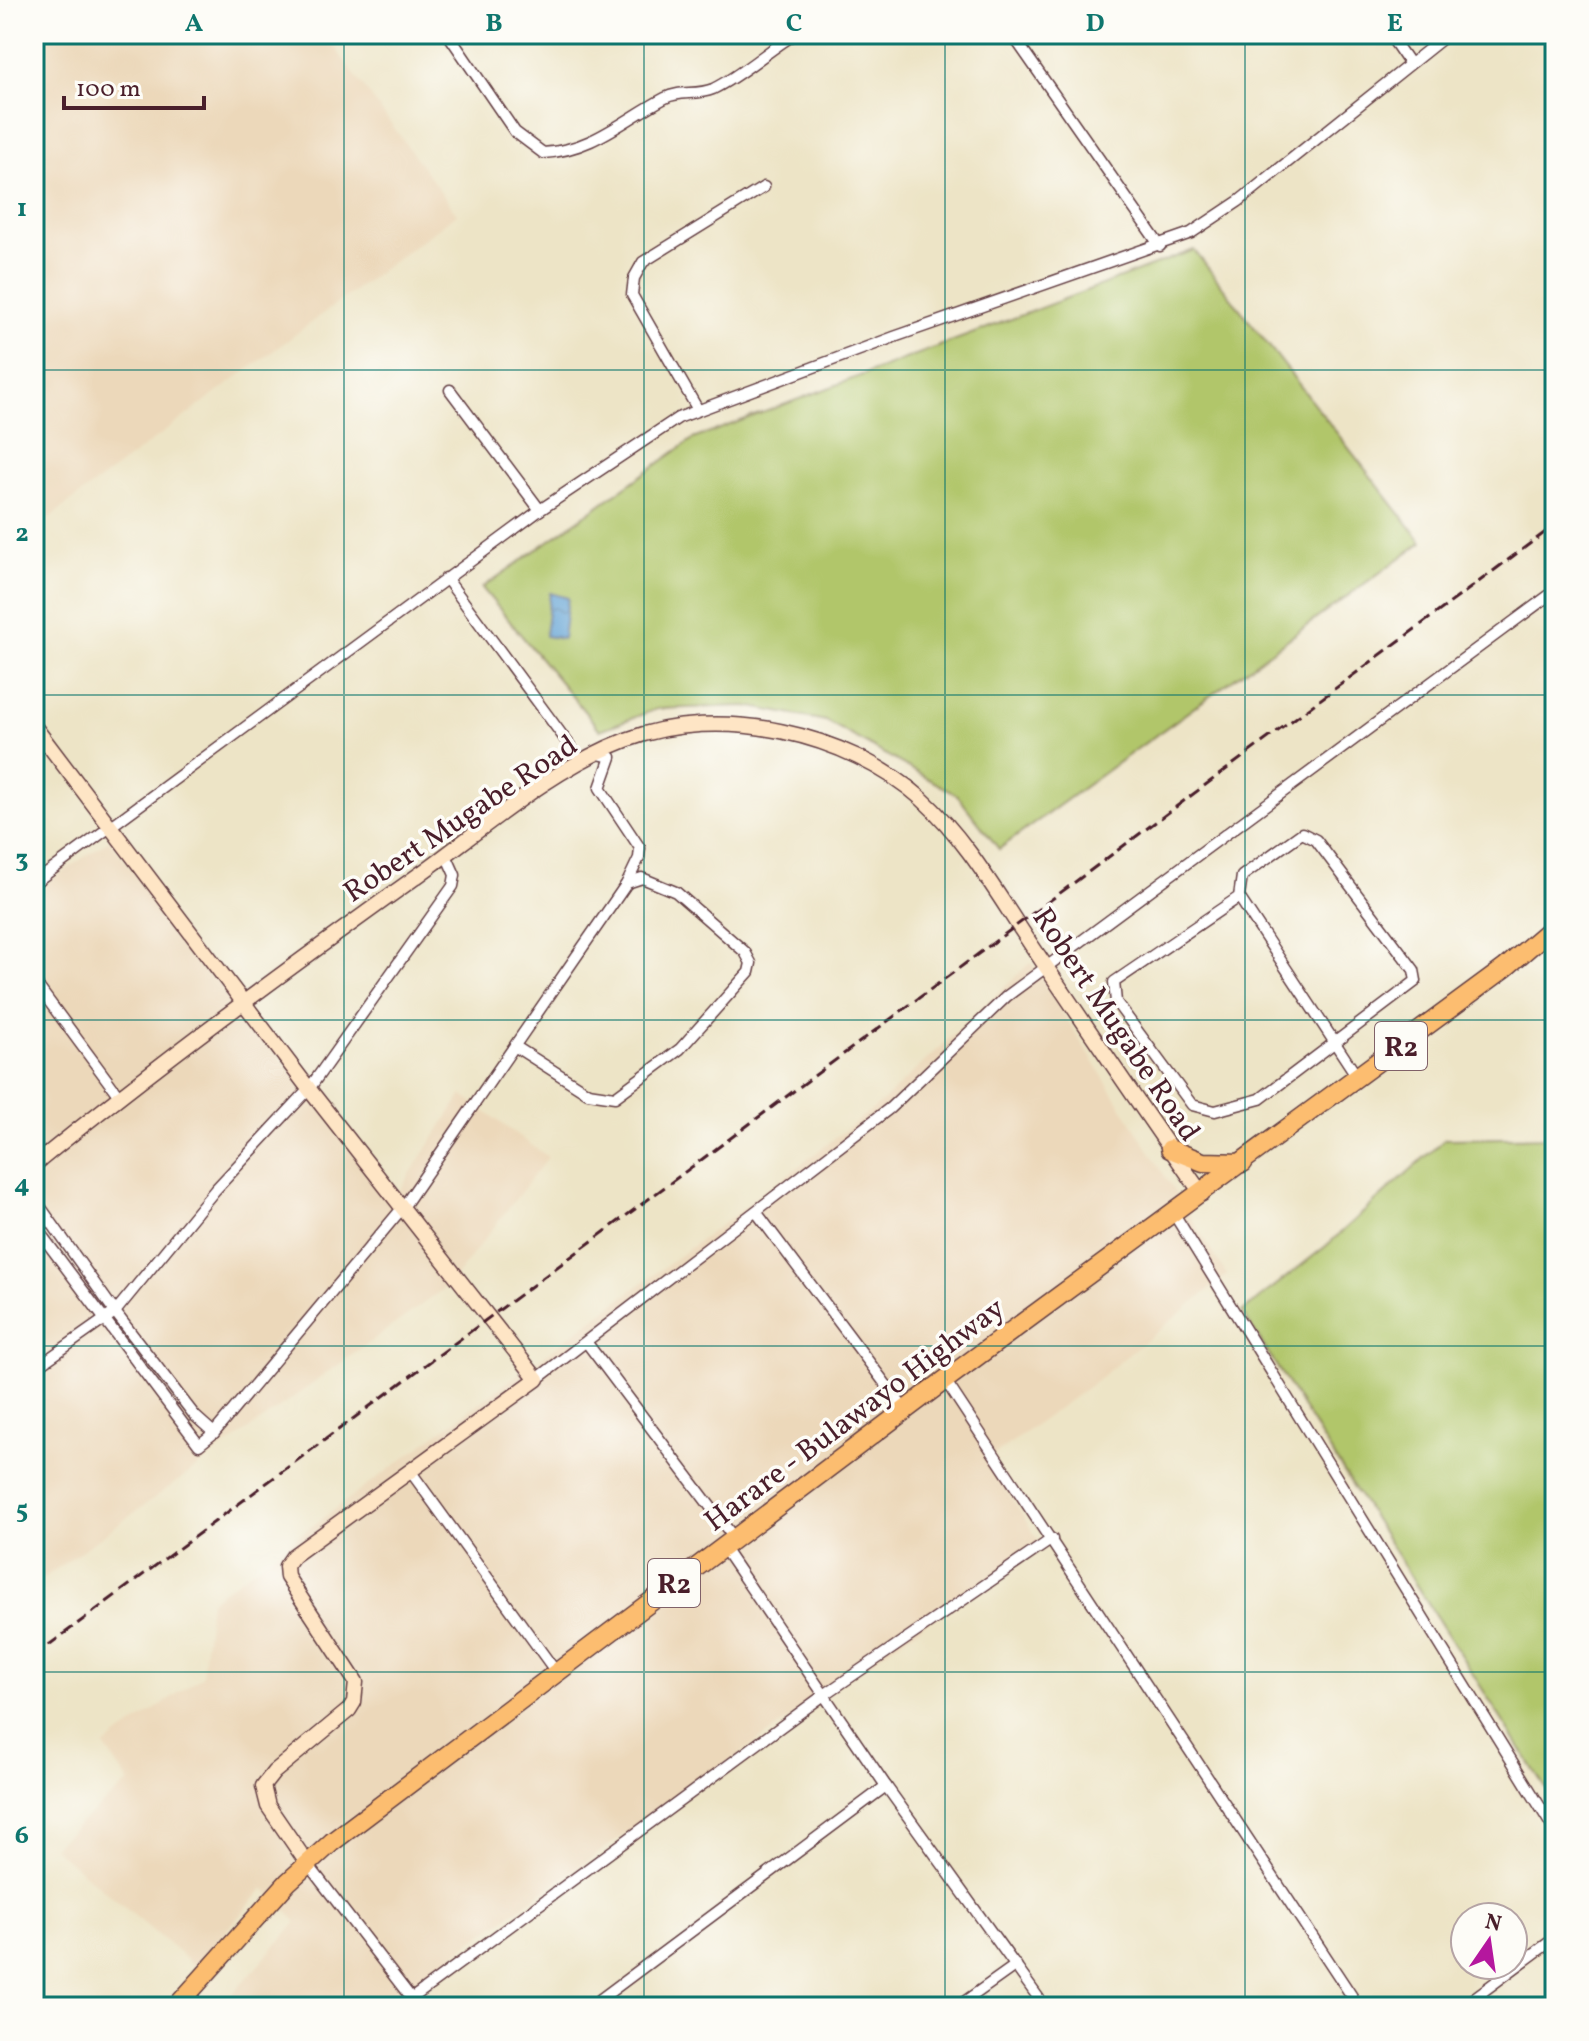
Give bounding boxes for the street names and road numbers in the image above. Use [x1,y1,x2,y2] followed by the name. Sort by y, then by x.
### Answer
[336,726,587,914] street label: Robert Mugabe Road
[1021,900,1209,1151] street label: Robert Mugabe Road
[1375,1022,1427,1070] road number: R2
[696,1289,1014,1543] street label: Harare - Bulawayo Highway
[648,1559,700,1607] road number: R2

